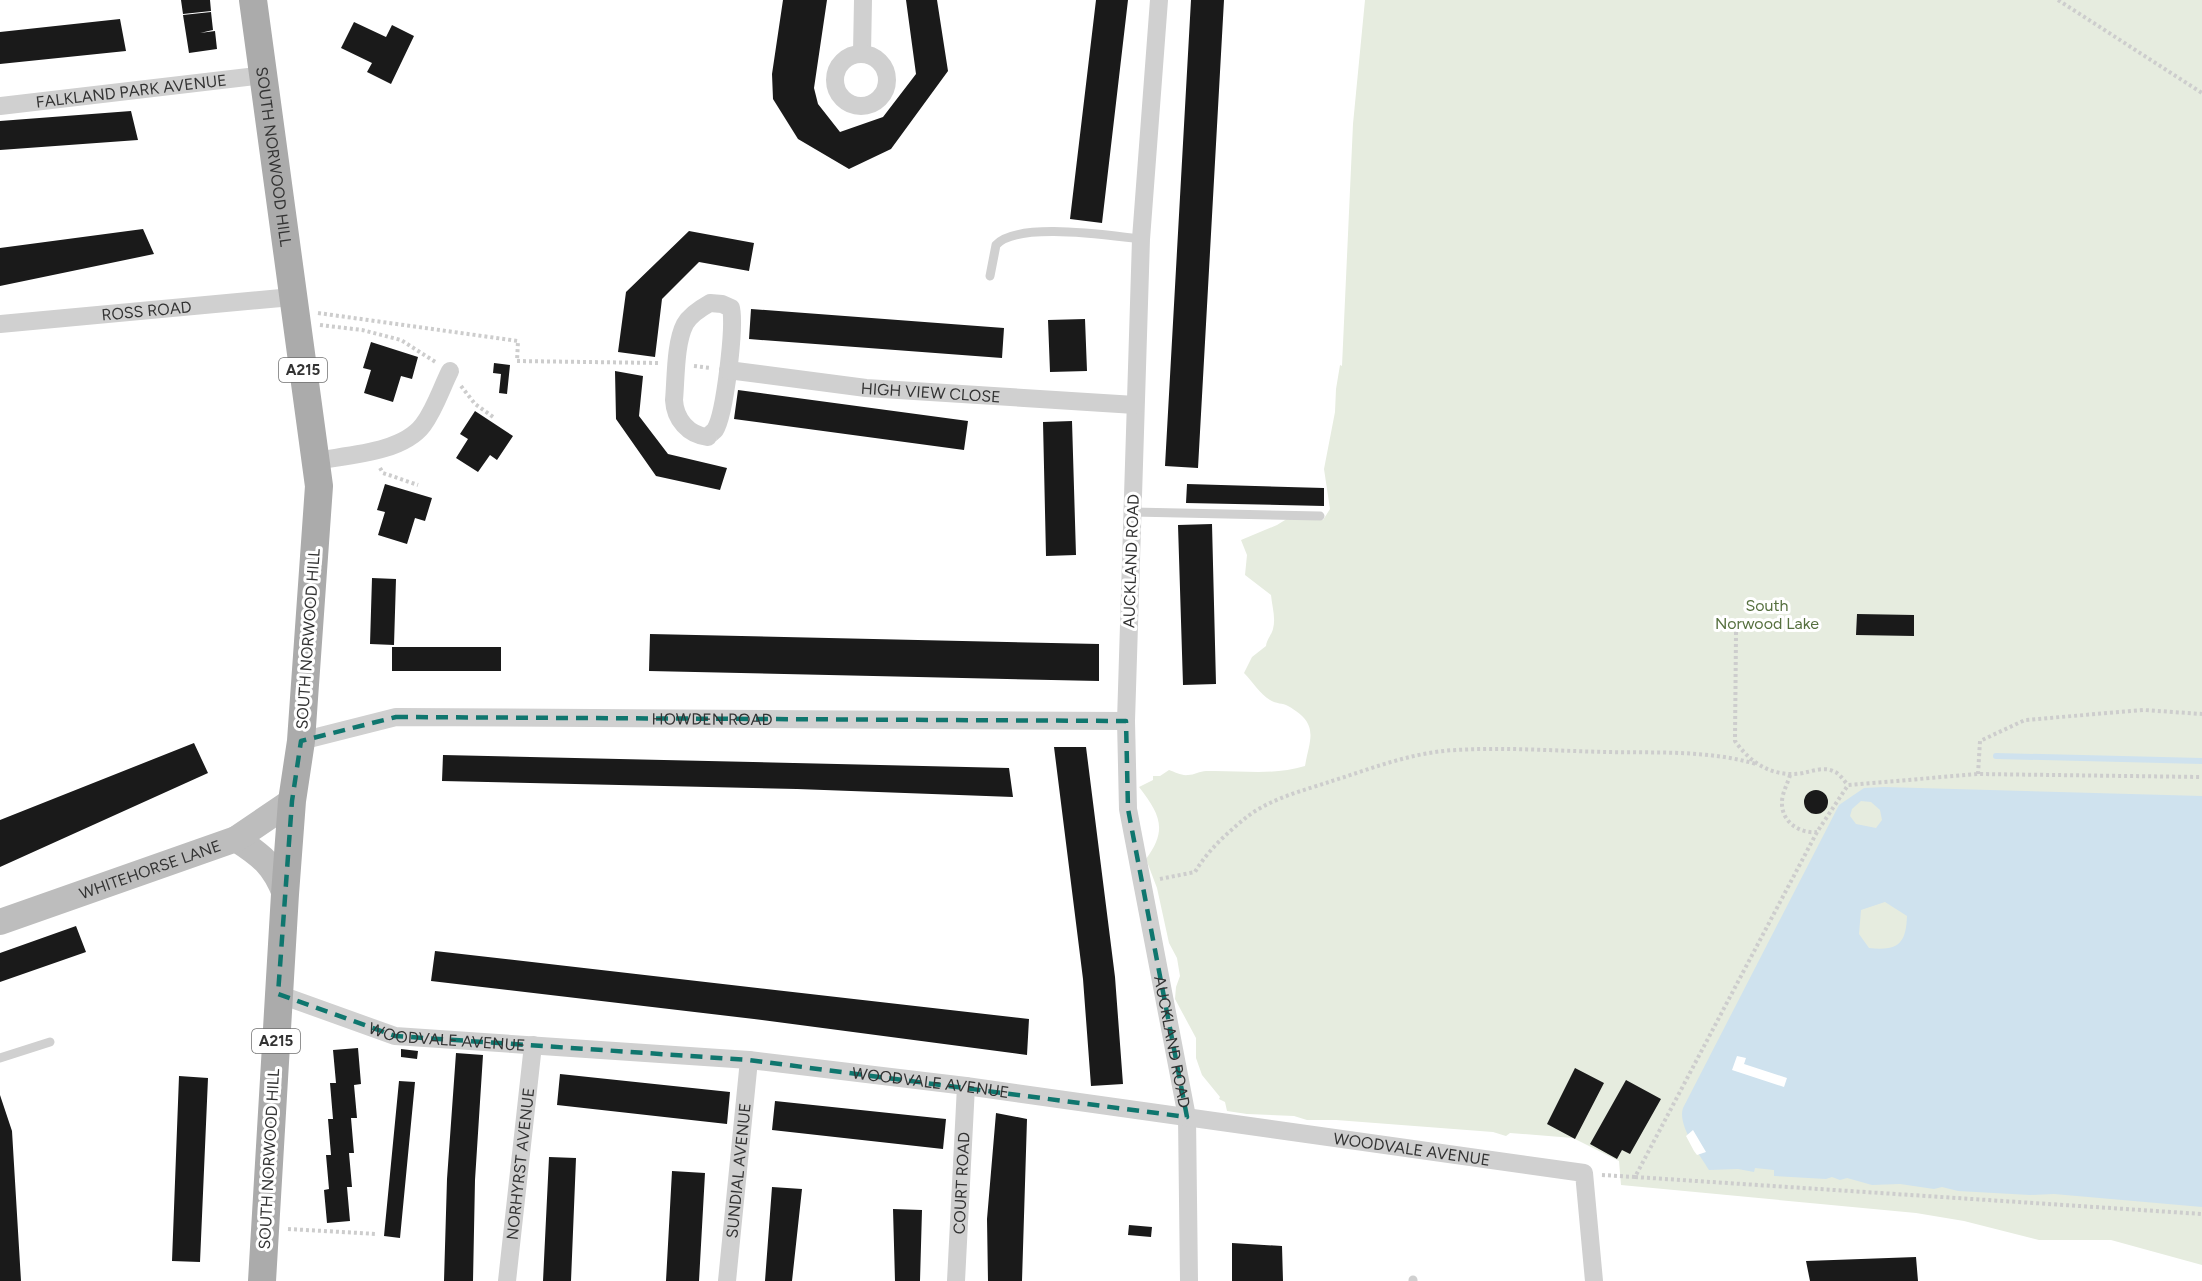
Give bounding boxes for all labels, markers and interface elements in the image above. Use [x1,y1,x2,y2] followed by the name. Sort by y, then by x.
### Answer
[253,65,296,248] street label: SOUTH NORWOOD HILL
[35,70,228,111] street label: FALKLAND PARK AVENUE
[101,297,192,324] street label: ROSS ROAD
[279,358,327,382] road number: A215
[860,378,1001,406] street label: HIGH VIEW CLOSE
[1119,494,1143,628] street label: AUCKLAND ROAD
[292,547,324,730] street label: SOUTH NORWOOD HILL
[1715,596,1819,633] park label: South Norwood Lake
[652,709,772,729] street label: HOWDEN ROAD
[77,836,223,903] street label: WHITEHORSE LANE
[1151,974,1195,1110] street label: AUCKLAND ROAD
[366,1018,526,1054] street label: WOODVALE AVENUE
[252,1029,300,1053] road number: A215
[851,1063,1010,1101] street label: WOODVALE AVENUE
[255,1067,283,1250] street label: SOUTH NORWOOD HILL
[502,1087,538,1241] street label: NORHYRST AVENUE
[722,1102,754,1239] street label: SUNDIAL AVENUE
[1332,1128,1491,1169] street label: WOODVALE AVENUE
[949,1132,973,1235] street label: COURT ROAD

